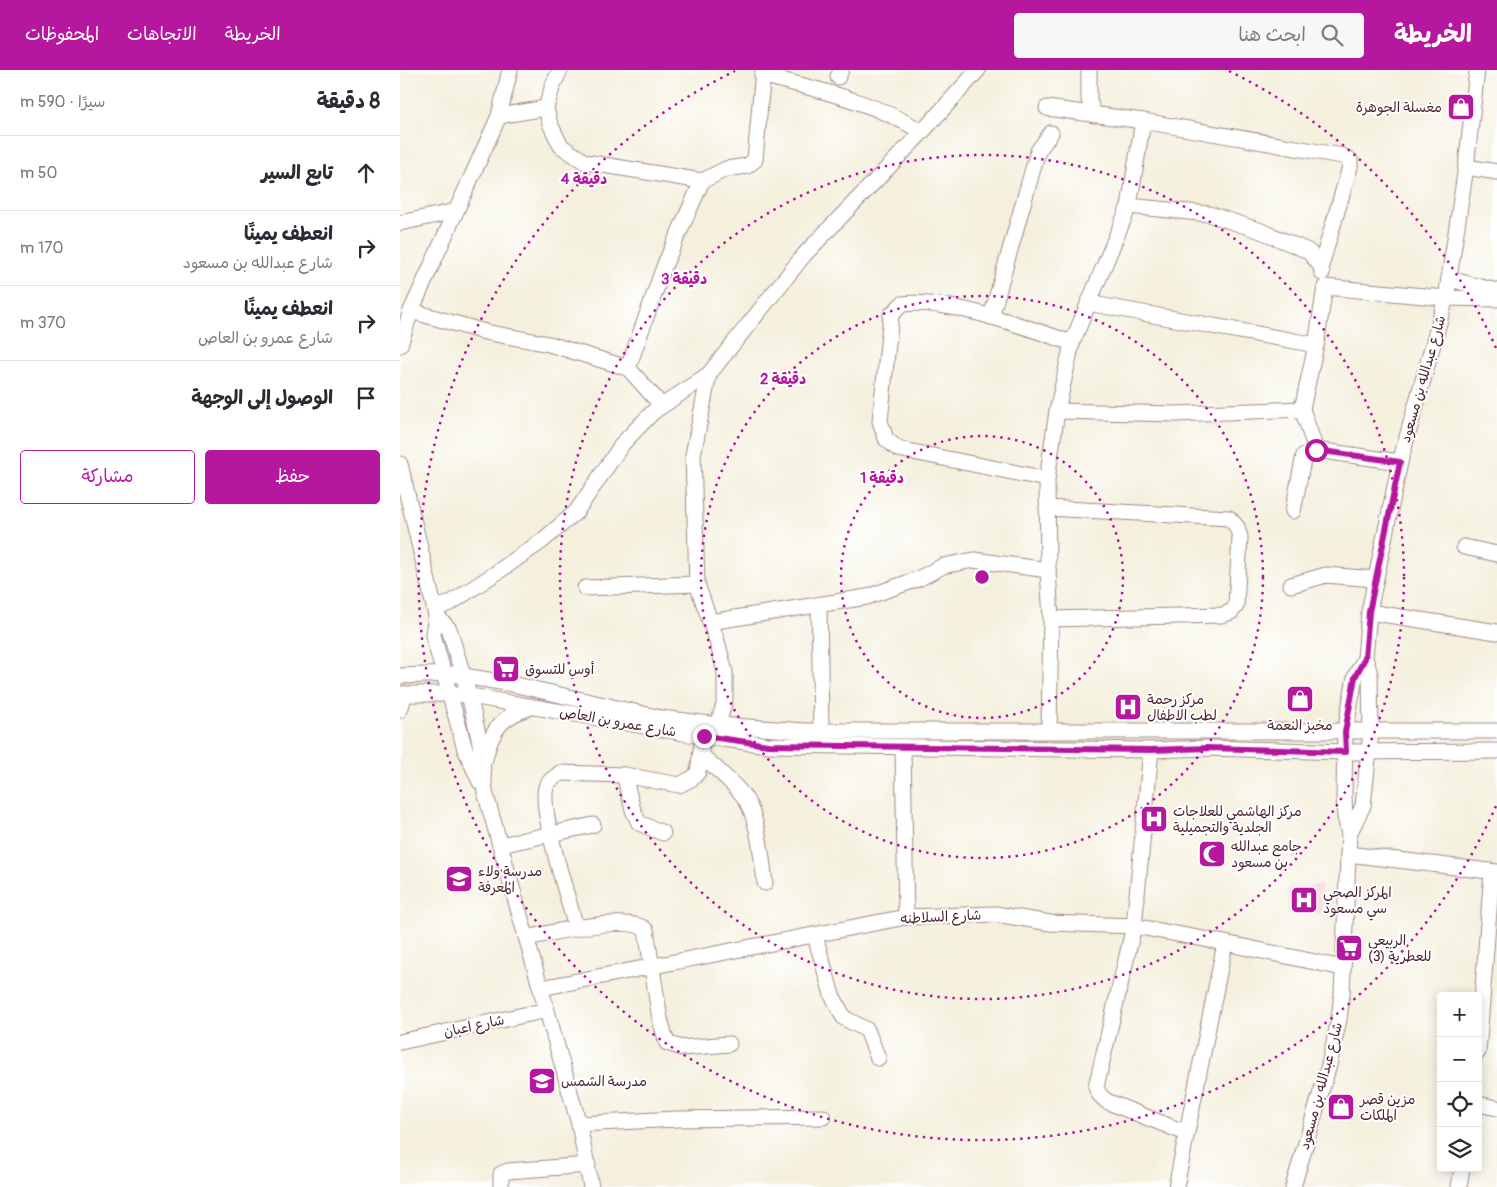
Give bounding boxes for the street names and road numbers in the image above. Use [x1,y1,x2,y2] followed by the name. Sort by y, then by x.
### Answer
[1397,314,1450,445] street label: شارع عبدالله بن مسعود
[558,703,678,742] street label: شارع عمرو بن العاص
[900,906,982,929] street label: شارع السلاطنه
[442,1011,506,1042] street label: شارع اعبان
[1296,1020,1347,1152] street label: شارع عبدالله بن مسعود

